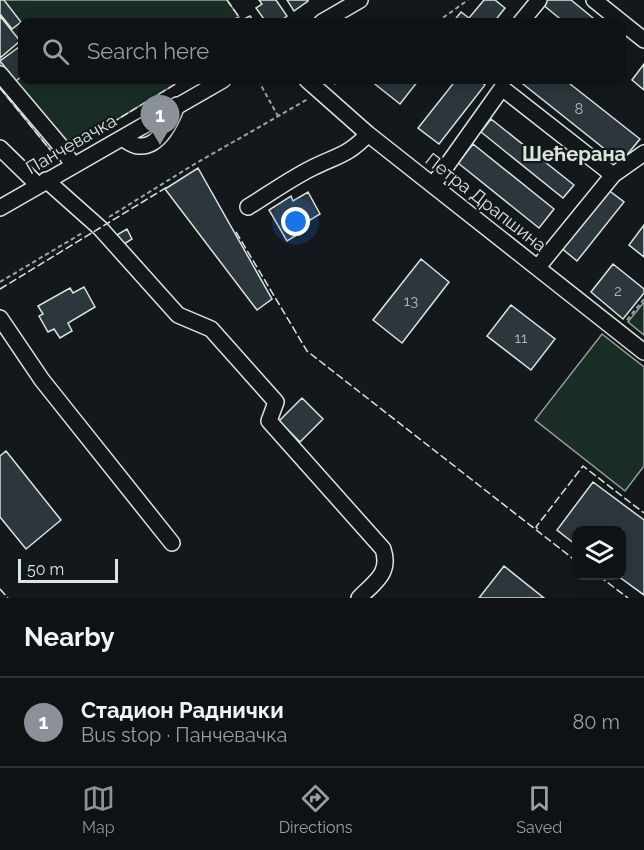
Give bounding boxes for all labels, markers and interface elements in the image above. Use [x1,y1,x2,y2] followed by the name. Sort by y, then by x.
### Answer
[18,18,626,84] search box
[39,35,72,68] icon: search
[87,38,209,64] text: Search here
[140,96,180,145] pin: 1
[575,100,584,118] house number: 8
[22,110,120,178] street label: Панчевачка
[522,142,626,166] district label: Шећерана
[421,148,551,256] street label: Петра Драпшина
[281,207,310,236] your location
[614,282,622,300] house number: 2
[404,292,418,310] house number: 13
[515,329,528,347] house number: 11
[572,526,626,580] map controls
[572,526,626,580] button: layers
[18,556,118,584] scale bar
[27,560,64,579] text: 50 m
[24,622,114,652] text: Nearby
[81,697,284,723] text: Стадион Раднички
[39,710,48,734] text: 1
[572,710,620,734] text: 80 m
[81,723,287,747] text: Bus stop · Панчевачка
[82,782,115,837] tab: Map
[279,782,353,837] tab: Directions
[516,782,562,837] tab: Saved

